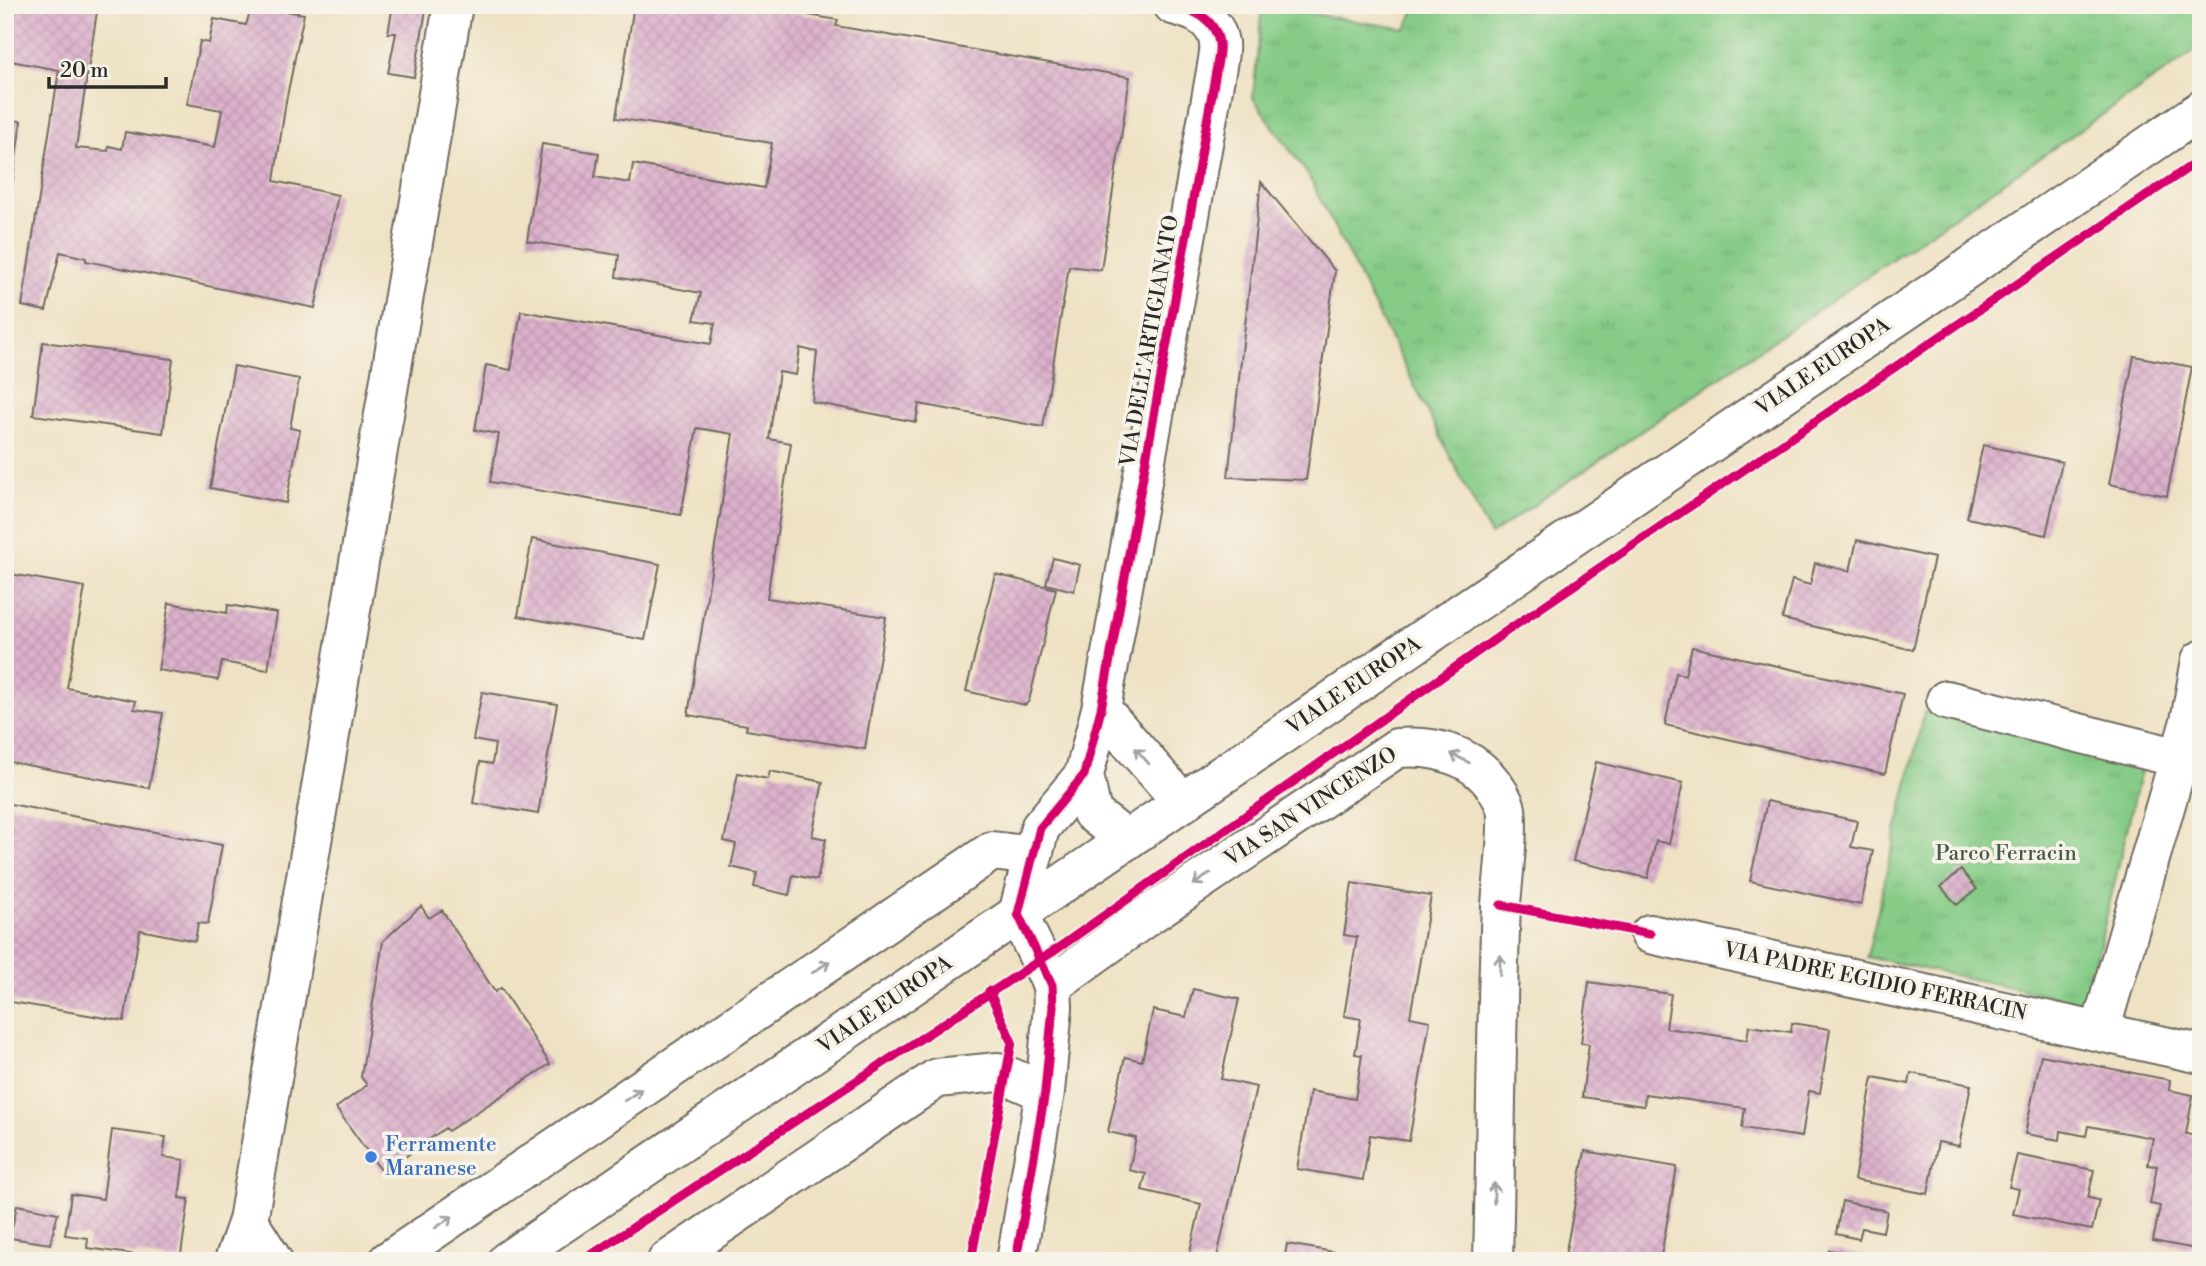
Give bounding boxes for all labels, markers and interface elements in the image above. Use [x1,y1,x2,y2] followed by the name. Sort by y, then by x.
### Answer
[49,46,166,90] scale bar
[60,58,109,84] text: 20 m
[1115,213,1185,470] street label: VIA DELL'ARTIGIANATO
[1750,312,1896,422] street label: VIALE EUROPA
[1281,631,1427,741] street label: VIALE EUROPA
[1219,742,1402,873] street label: VIA SAN VINCENZO
[1134,747,1150,765] one-way arrow
[1451,751,1471,765] one-way arrow
[1935,841,2077,867] park label: Parco Ferracin
[1193,872,1212,886] one-way arrow
[1720,937,2029,1027] street label: VIA PADRE EGIDIO FERRACIN
[812,950,958,1060] street label: VIALE EUROPA
[1493,954,1507,977] one-way arrow
[811,960,830,974] one-way arrow
[623,1088,642,1102] one-way arrow
[385,1132,497,1182] place label: Ferramente Maranese
[363,1149,379,1165] marker: Ferramente Maranese
[1488,1181,1501,1204] one-way arrow
[434,1215,454,1229] one-way arrow

